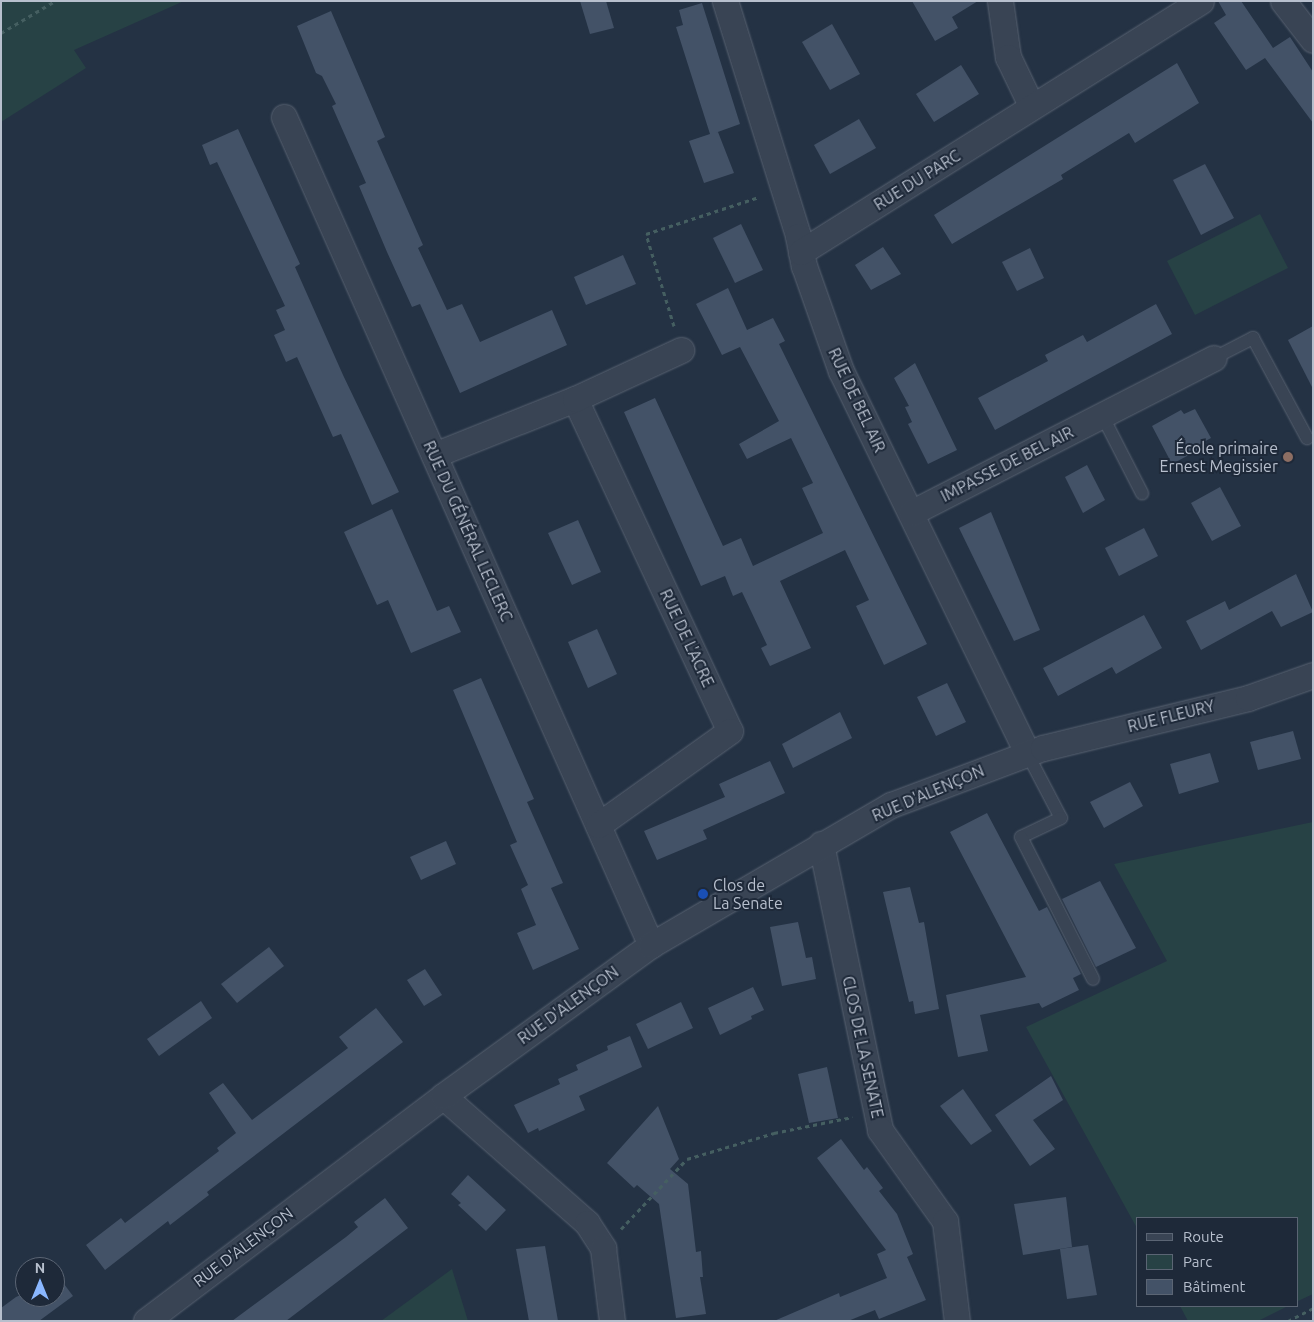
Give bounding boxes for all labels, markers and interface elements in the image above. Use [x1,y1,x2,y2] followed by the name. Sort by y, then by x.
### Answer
[870,146,964,214] street label: RUE DU PARC
[824,345,890,455] street label: RUE DE BEL AIR
[937,422,1077,506] street label: IMPASSE DE BEL AIR
[419,438,517,624] street label: RUE DU GÉNÉRAL LECLERC
[1160,438,1278,476] place label: École primaire Ernest Megissier
[1282,451,1294,463] marker: École primaire Ernest Megissier
[656,586,718,690] street label: RUE DE L'ACRE
[1126,696,1216,736] street label: RUE FLEURY
[869,761,987,825] street label: RUE D'ALENÇON
[713,875,783,913] place label: Clos de La Senate
[697,888,709,900] marker: Clos de La Senate
[514,962,622,1048] street label: RUE D'ALENÇON
[839,974,887,1120] street label: CLOS DE LA SENATE
[189,1203,297,1291] street label: RUE D'ALENÇON
[1136,1217,1299,1307] legend
[1183,1228,1224,1245] text: Route
[1183,1253,1212,1270] text: Parc
[15,1257,65,1307] north arrow
[35,1260,45,1276] text: N
[1183,1278,1245,1295] text: Bâtiment

